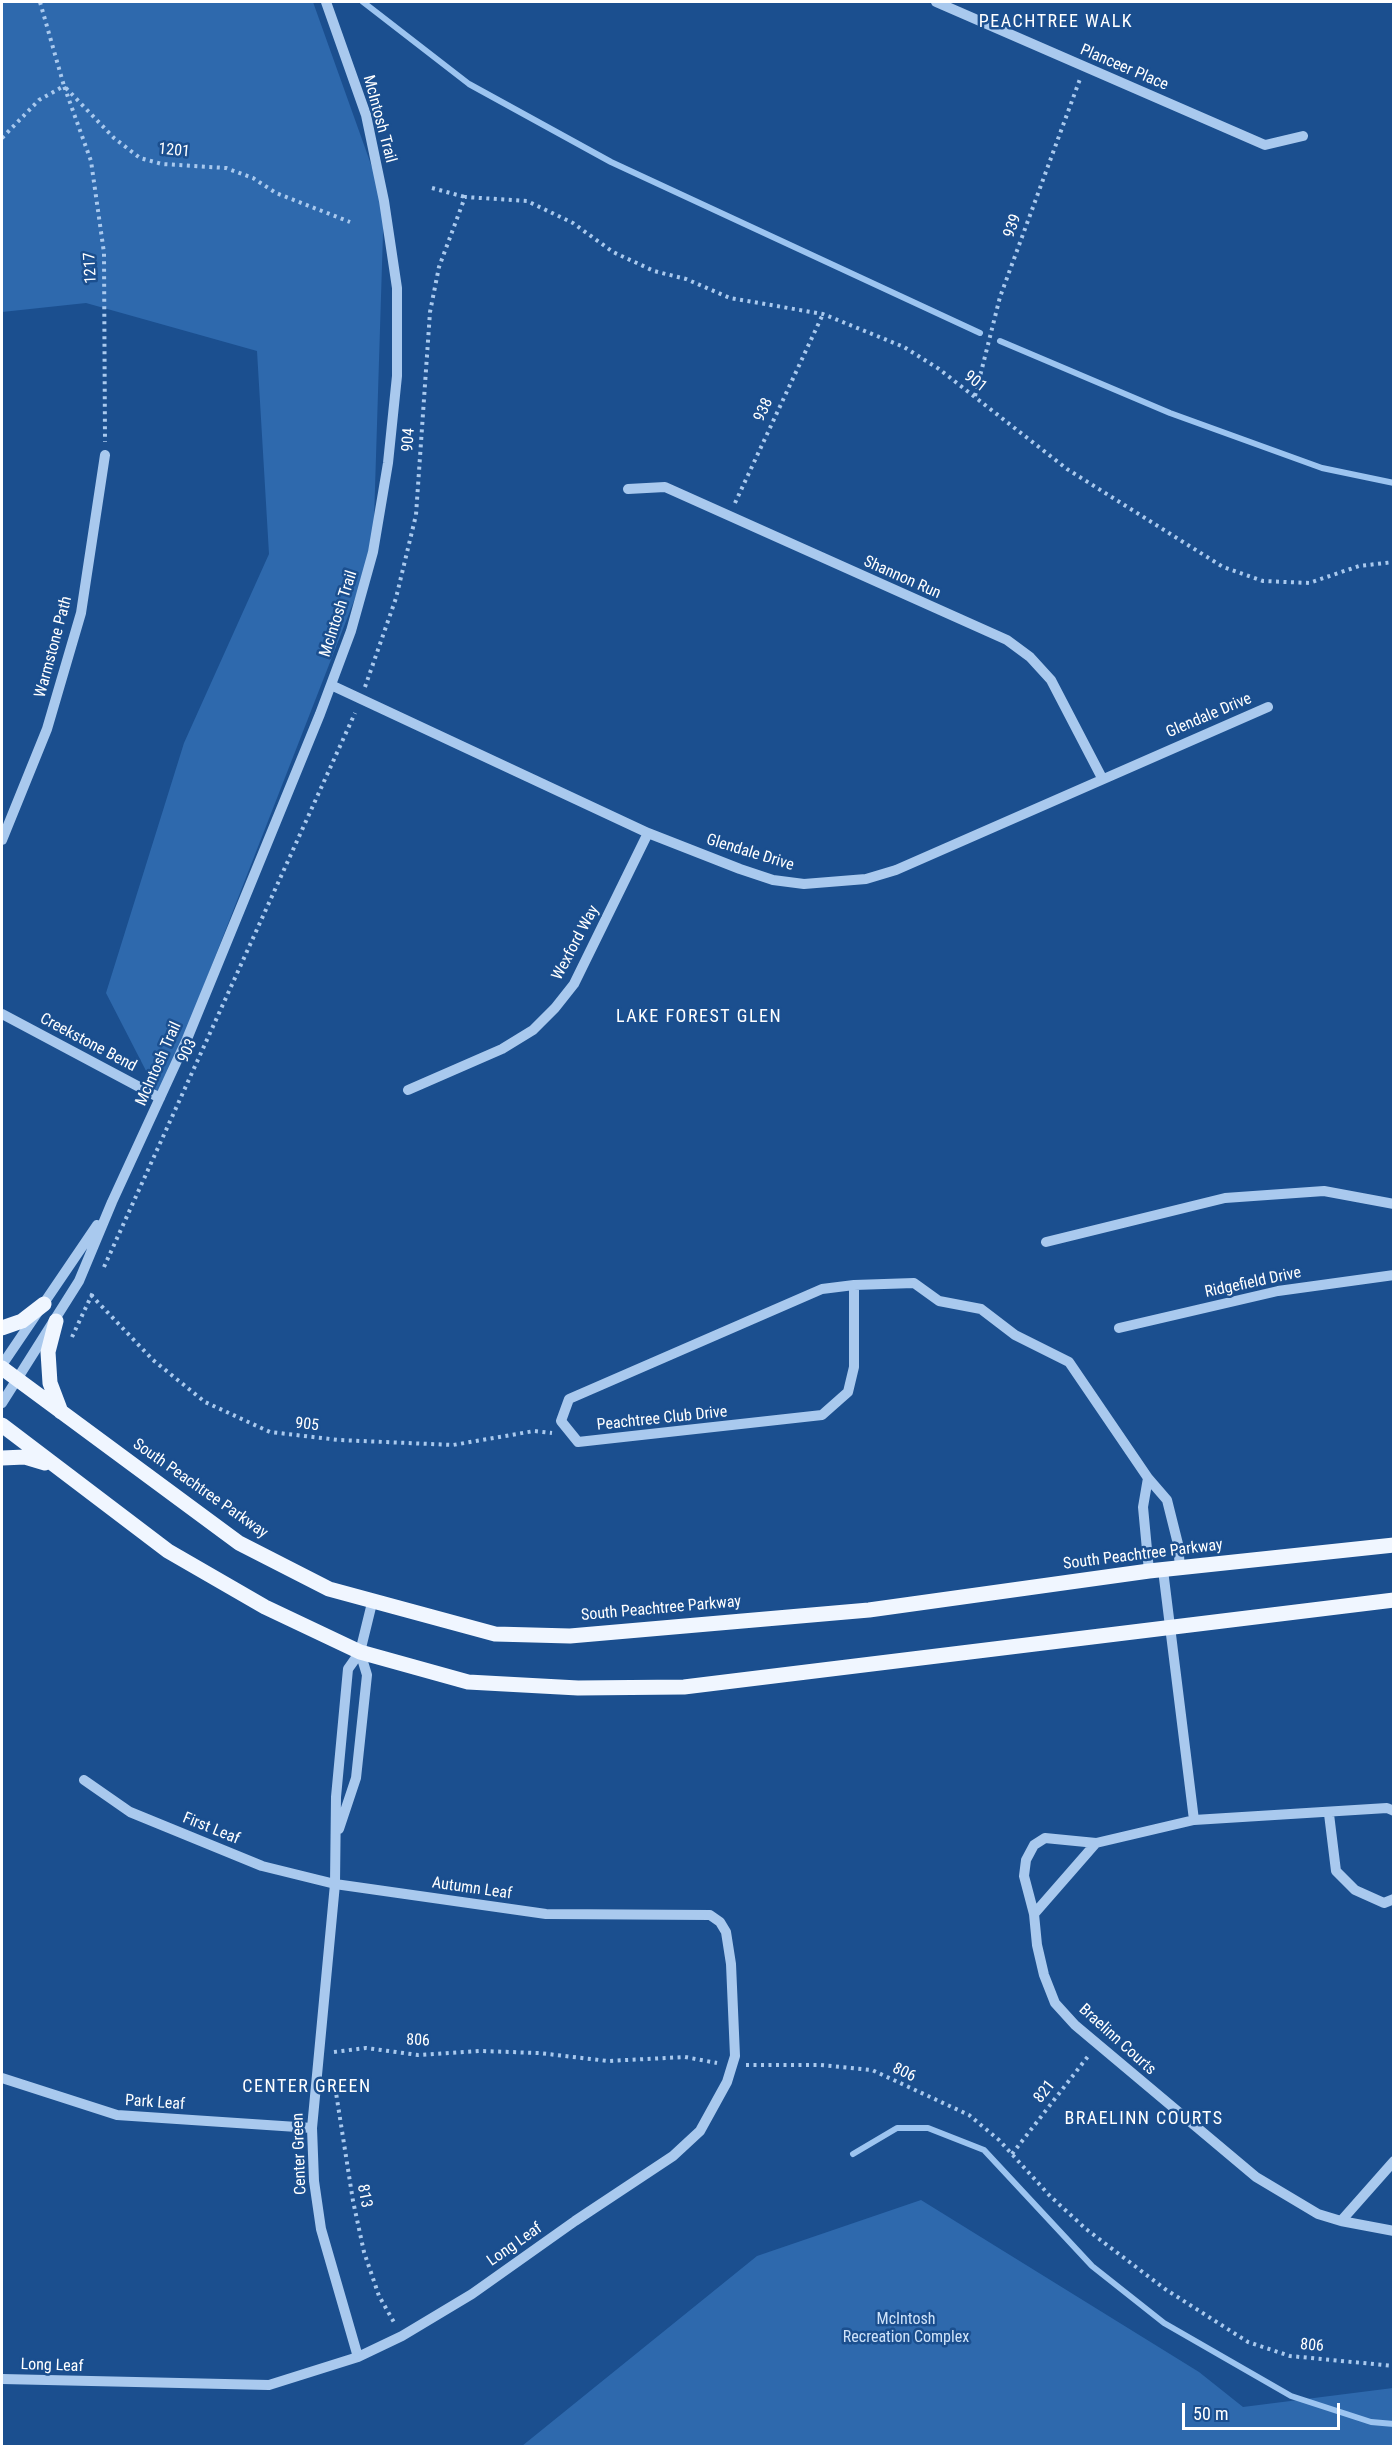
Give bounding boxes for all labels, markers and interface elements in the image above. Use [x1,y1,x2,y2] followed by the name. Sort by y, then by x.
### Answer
[979,11,1133,33] district label: PEACHTREE WALK
[1077,41,1171,95] street label: Planceer Place
[358,73,400,165] street label: McIntosh Trail
[157,140,191,162] street label: 1201
[1000,212,1026,240] street label: 939
[81,252,101,284] street label: 1217
[960,367,990,397] street label: 901
[750,395,778,425] street label: 938
[399,428,419,452] street label: 904
[860,552,944,604] street label: Shannon Run
[316,568,362,660] street label: McIntosh Trail
[31,594,77,700] street label: Warmstone Path
[1163,689,1255,743] street label: Glendale Drive
[704,831,796,875] street label: Glendale Drive
[548,902,604,984] street label: Wexford Way
[616,1006,782,1028] district label: LAKE FOREST GLEN
[36,1009,140,1077] street label: Creekstone Bend
[132,1019,186,1109] street label: McIntosh Trail
[174,1036,202,1066] street label: 903
[1203,1263,1303,1303] street label: Ridgefield Drive
[596,1403,728,1435] street label: Peachtree Club Drive
[294,1414,320,1436] street label: 905
[129,1435,271,1543] street label: South Peachtree Parkway
[1062,1536,1224,1574] street label: South Peachtree Parkway
[580,1592,742,1626] street label: South Peachtree Parkway
[180,1809,242,1849] street label: First Leaf
[431,1874,513,1904] street label: Autumn Leaf
[1074,2000,1160,2080] street label: Braelinn Courts
[406,2031,430,2051] street label: 806
[889,2059,919,2087] street label: 806
[242,2076,372,2098] district label: CENTER GREEN
[1030,2077,1060,2107] street label: 821
[124,2091,186,2115] street label: Park Leaf
[1064,2108,1224,2130] district label: BRAELINN COURTS
[289,2113,311,2195] street label: Center Green
[352,2183,376,2209] street label: 813
[484,2219,546,2271] street label: Long Leaf
[843,2310,969,2348] park label: McIntosh Recreation Complex
[1299,2335,1325,2357] street label: 806
[20,2355,84,2377] street label: Long Leaf
[1185,2391,1342,2429] scale bar
[1193,2403,1228,2424] text: 50 m

